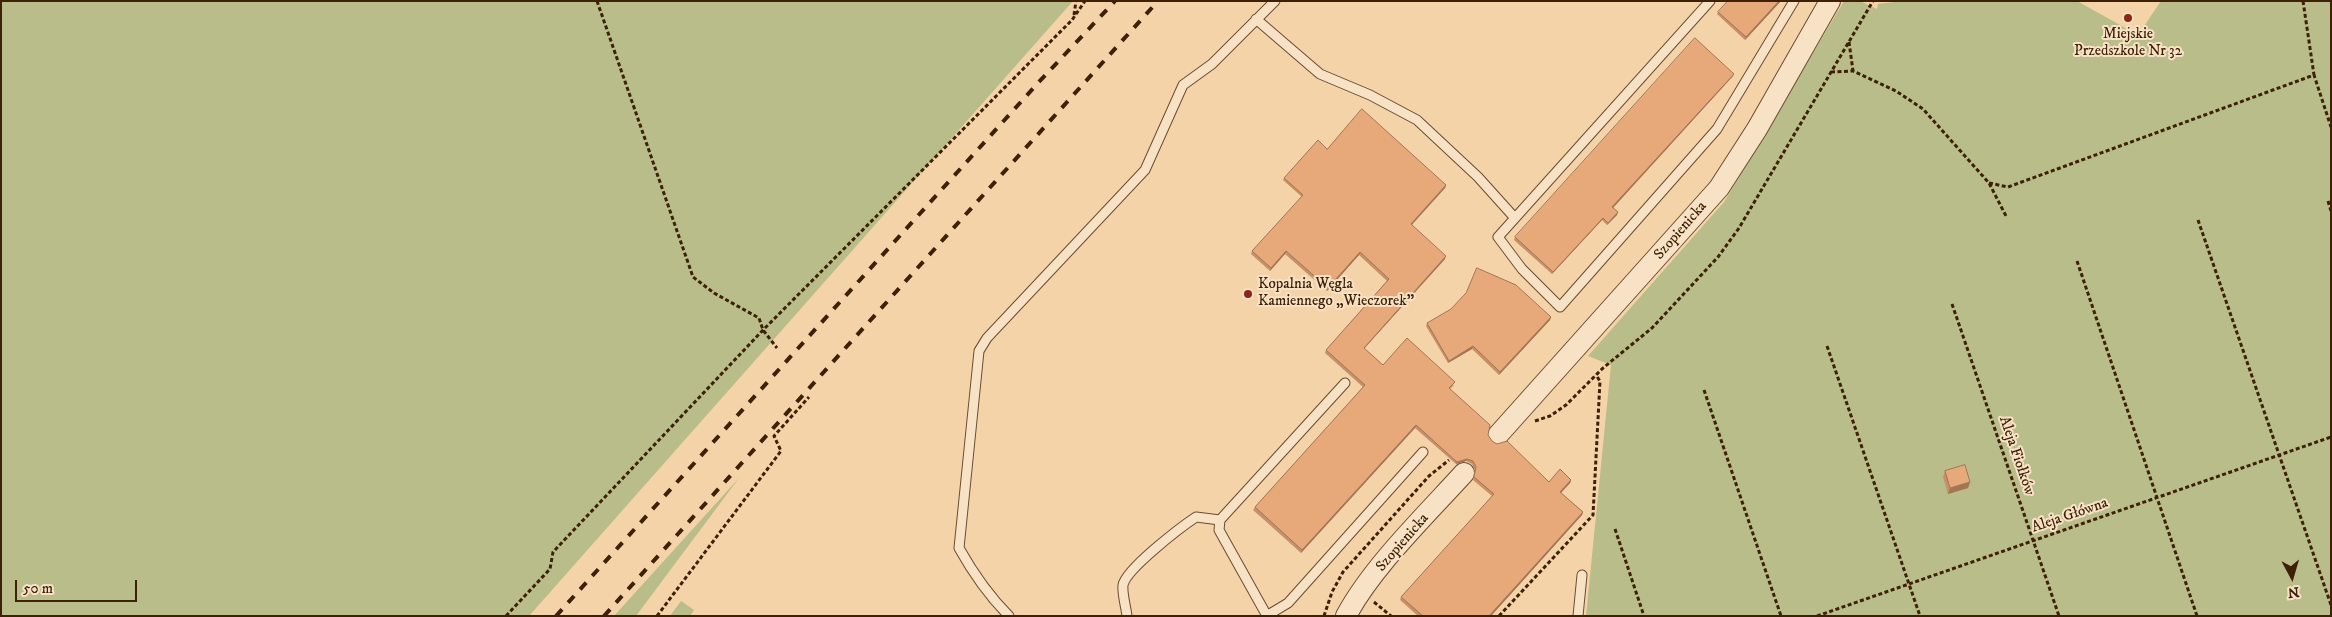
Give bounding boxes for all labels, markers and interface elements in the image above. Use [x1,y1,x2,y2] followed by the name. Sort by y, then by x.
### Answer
[2122,12,2134,24] marker: Miejskie Przedszkole Nr 32
[2074,26,2182,61] place label: Miejskie Przedszkole Nr 32
[1651,198,1711,264] street label: Szopienicka
[1258,276,1414,311] place label: Kopalnia Węgla Kamiennego „Wieczorek”
[1242,288,1254,300] marker: Kopalnia Węgla Kamiennego „Wieczorek”
[1994,414,2038,498] street label: Aleja Fiołków
[2030,495,2110,537] street label: Aleja Główna
[1373,510,1433,576] street label: Szopienicka
[2267,552,2317,602] north arrow
[18,570,140,602] scale bar
[23,579,53,598] text: 50 m
[2287,582,2300,601] text: N

